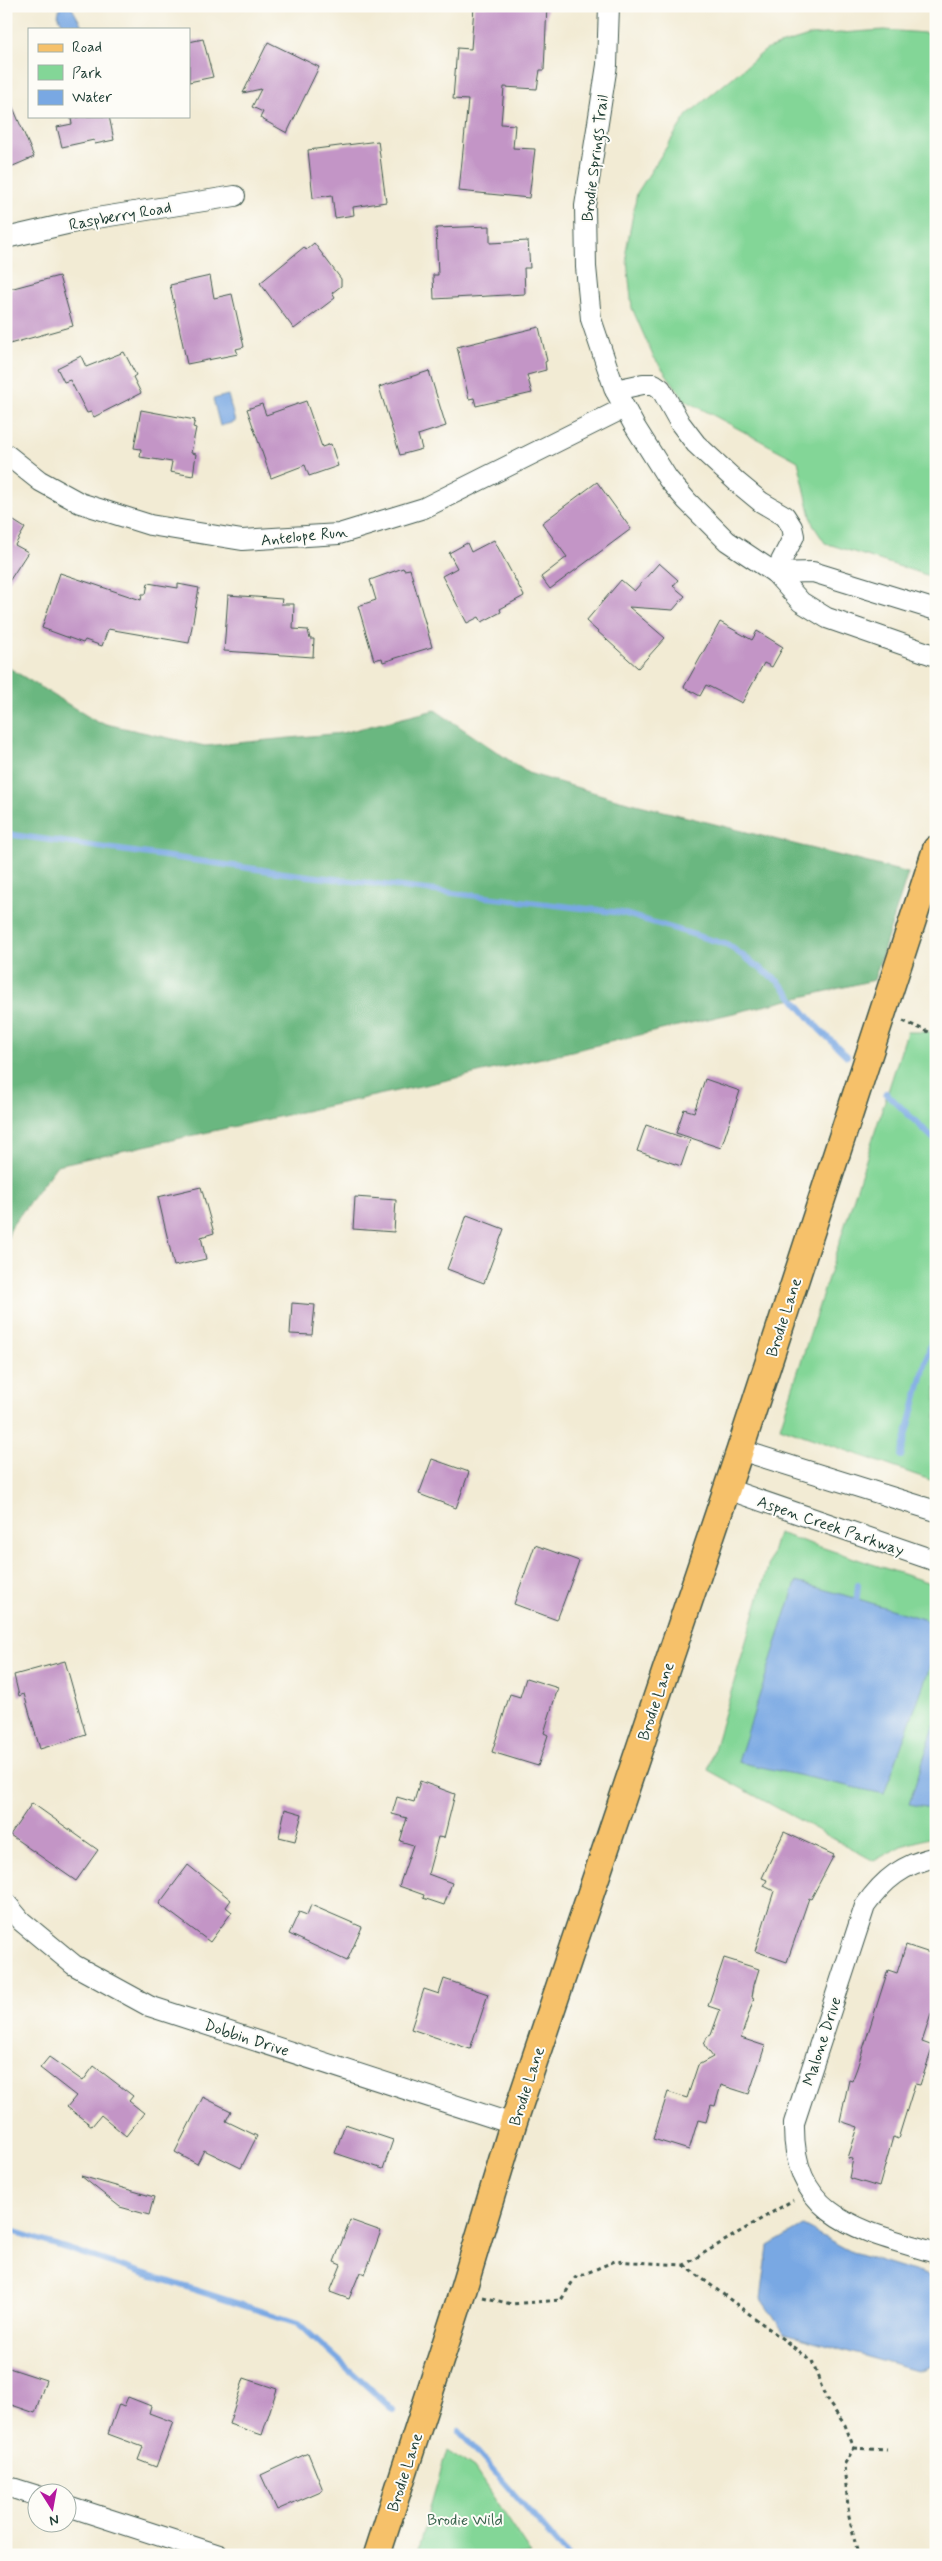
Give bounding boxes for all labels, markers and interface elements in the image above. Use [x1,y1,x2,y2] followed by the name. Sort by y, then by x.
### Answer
[28,28,190,118] legend
[72,38,102,58] text: Road
[72,64,102,84] text: Park
[72,88,112,108] text: Water
[577,94,615,223] street label: Brodie Springs Trail
[67,197,173,236] street label: Raspberry Road
[260,521,349,551] street label: Antelope Run
[762,1275,807,1360] street label: Brodie Lane
[754,1491,907,1561] street label: Aspen Creek Parkway
[633,1659,680,1743] street label: Brodie Lane
[798,1994,847,2089] street label: Malone Drive
[201,2015,292,2062] street label: Dobbin Drive
[505,2044,550,2129] street label: Brodie Lane
[383,2430,428,2515] street label: Brodie Lane
[28,2484,78,2534] north arrow
[48,2510,61,2530] text: N
[427,2510,503,2531] park label: Brodie Wild

